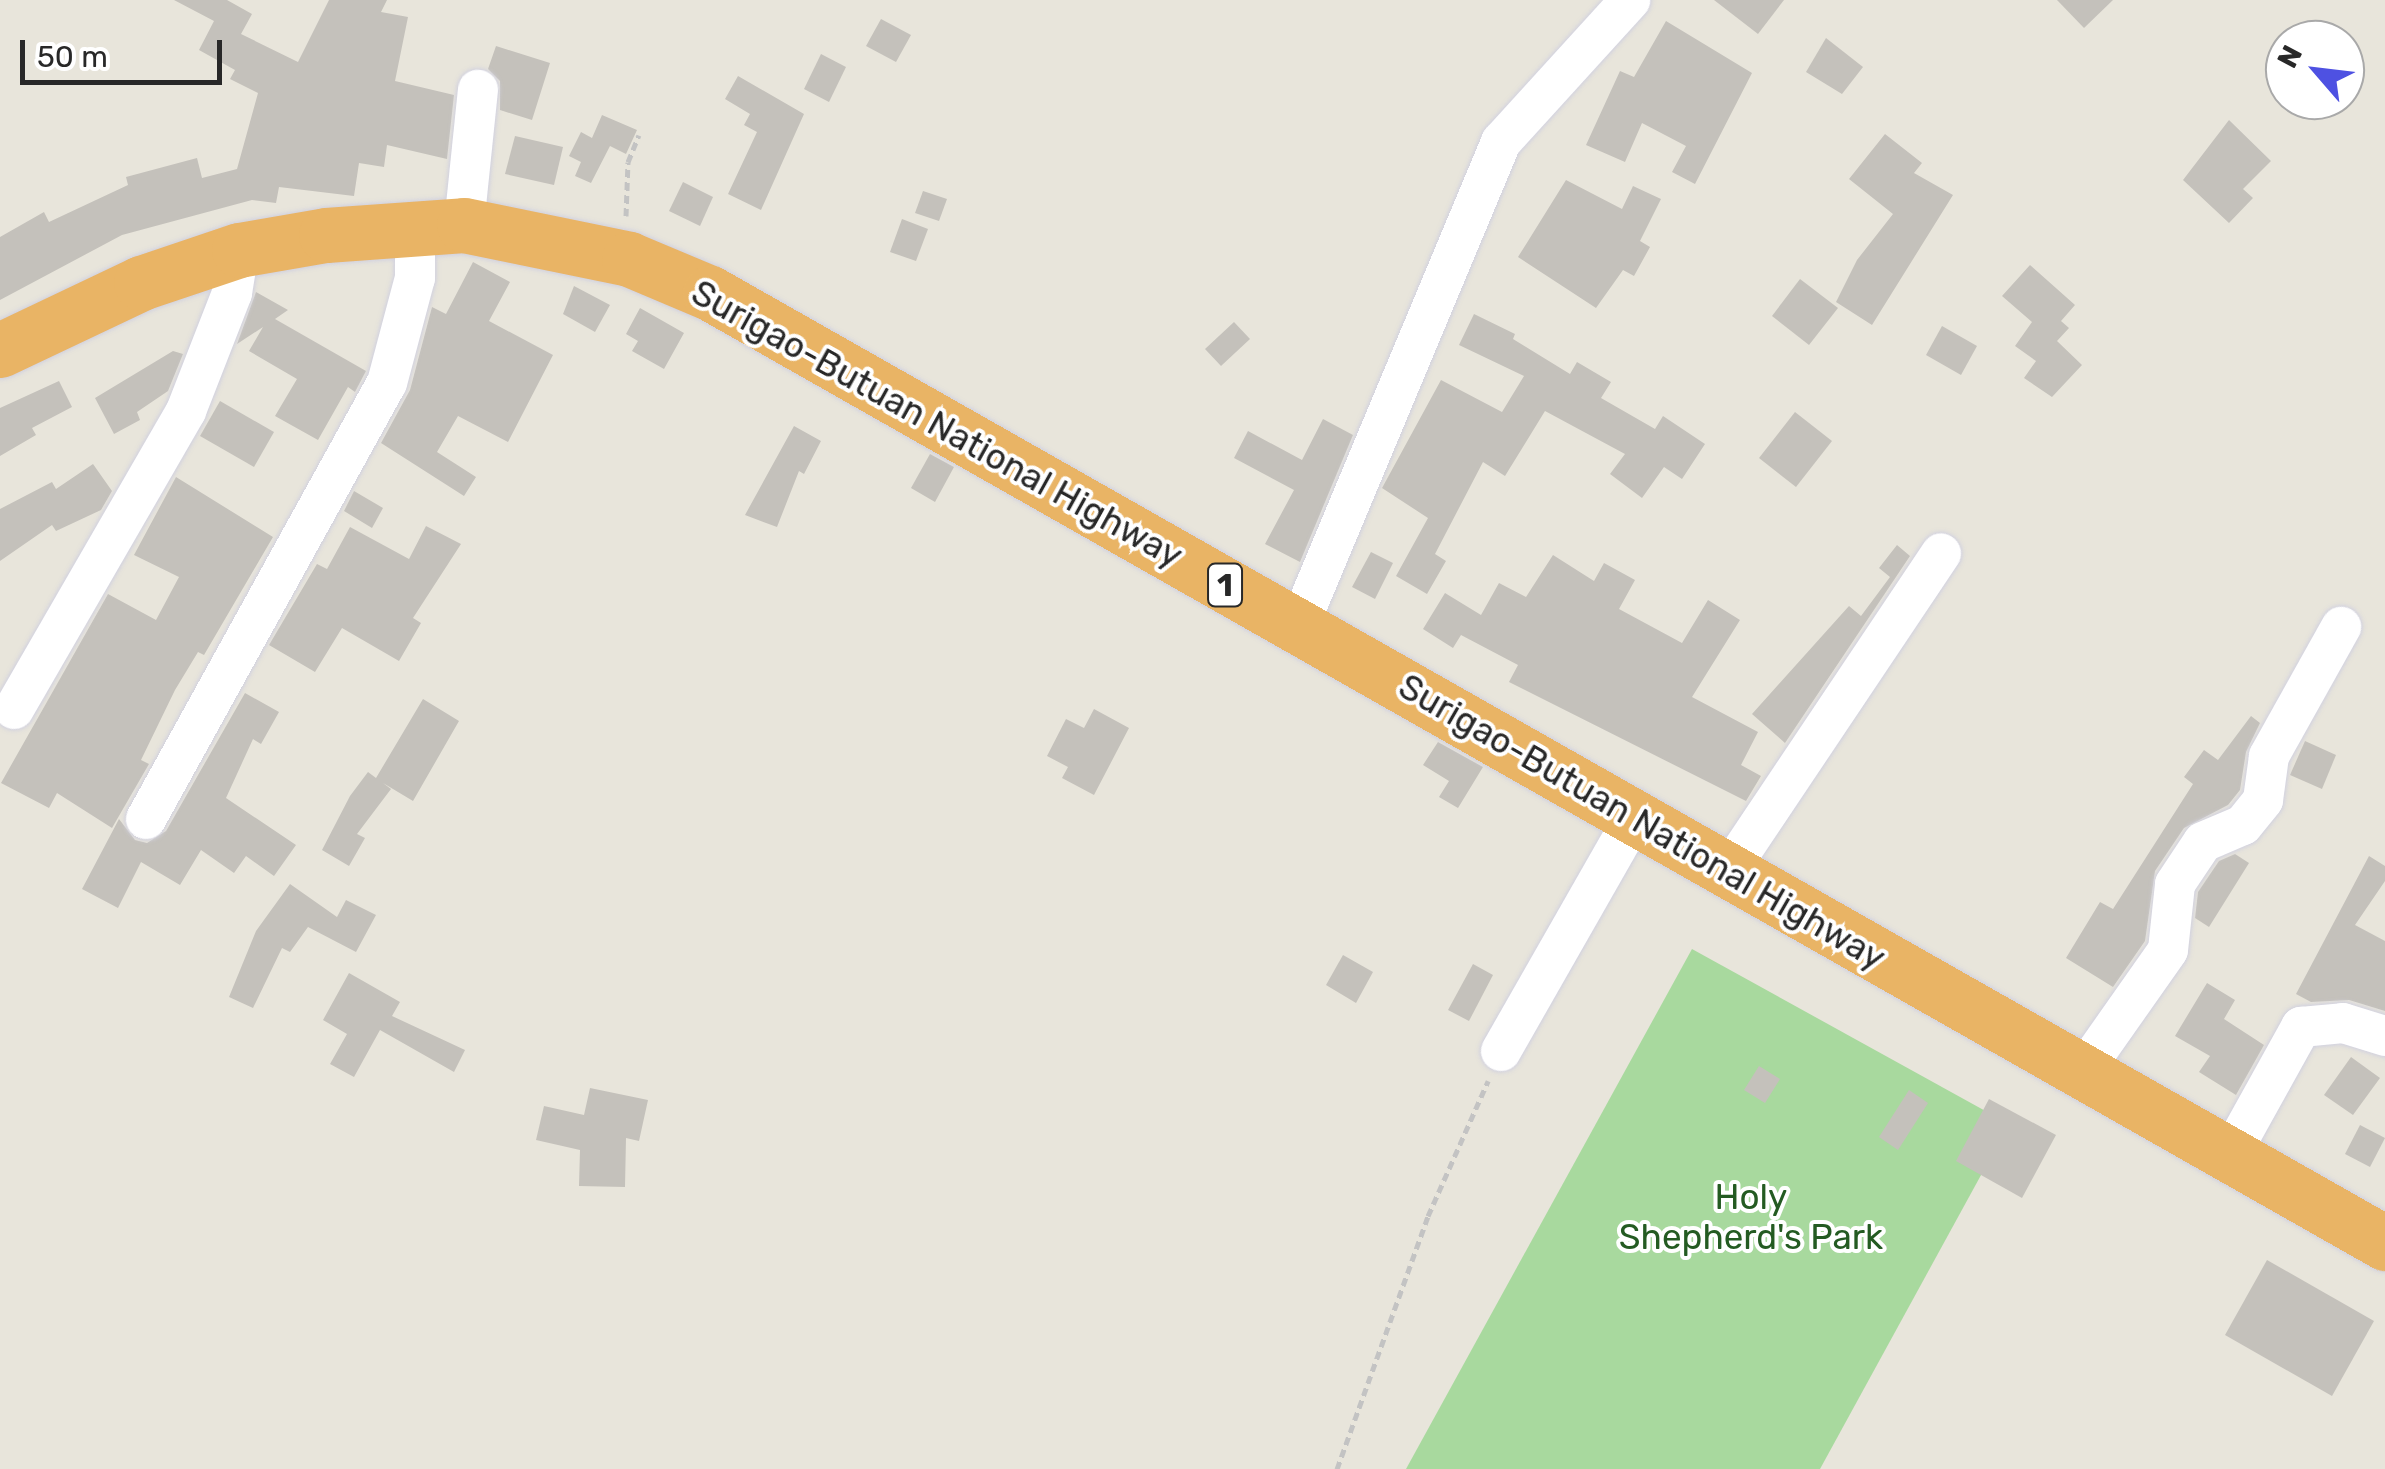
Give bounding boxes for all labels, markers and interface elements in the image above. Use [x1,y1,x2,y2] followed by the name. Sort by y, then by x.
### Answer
[25,20,228,82] scale bar
[2265,20,2365,120] north arrow
[37,39,108,75] text: 50 m
[2271,40,2309,73] text: N
[684,271,1190,577] street label: Surigao-Butuan National Highway
[1205,558,1245,612] road number: 1
[1391,665,1893,979] street label: Surigao-Butuan National Highway
[1619,1176,1883,1258] park label: Holy Shepherd's Park

